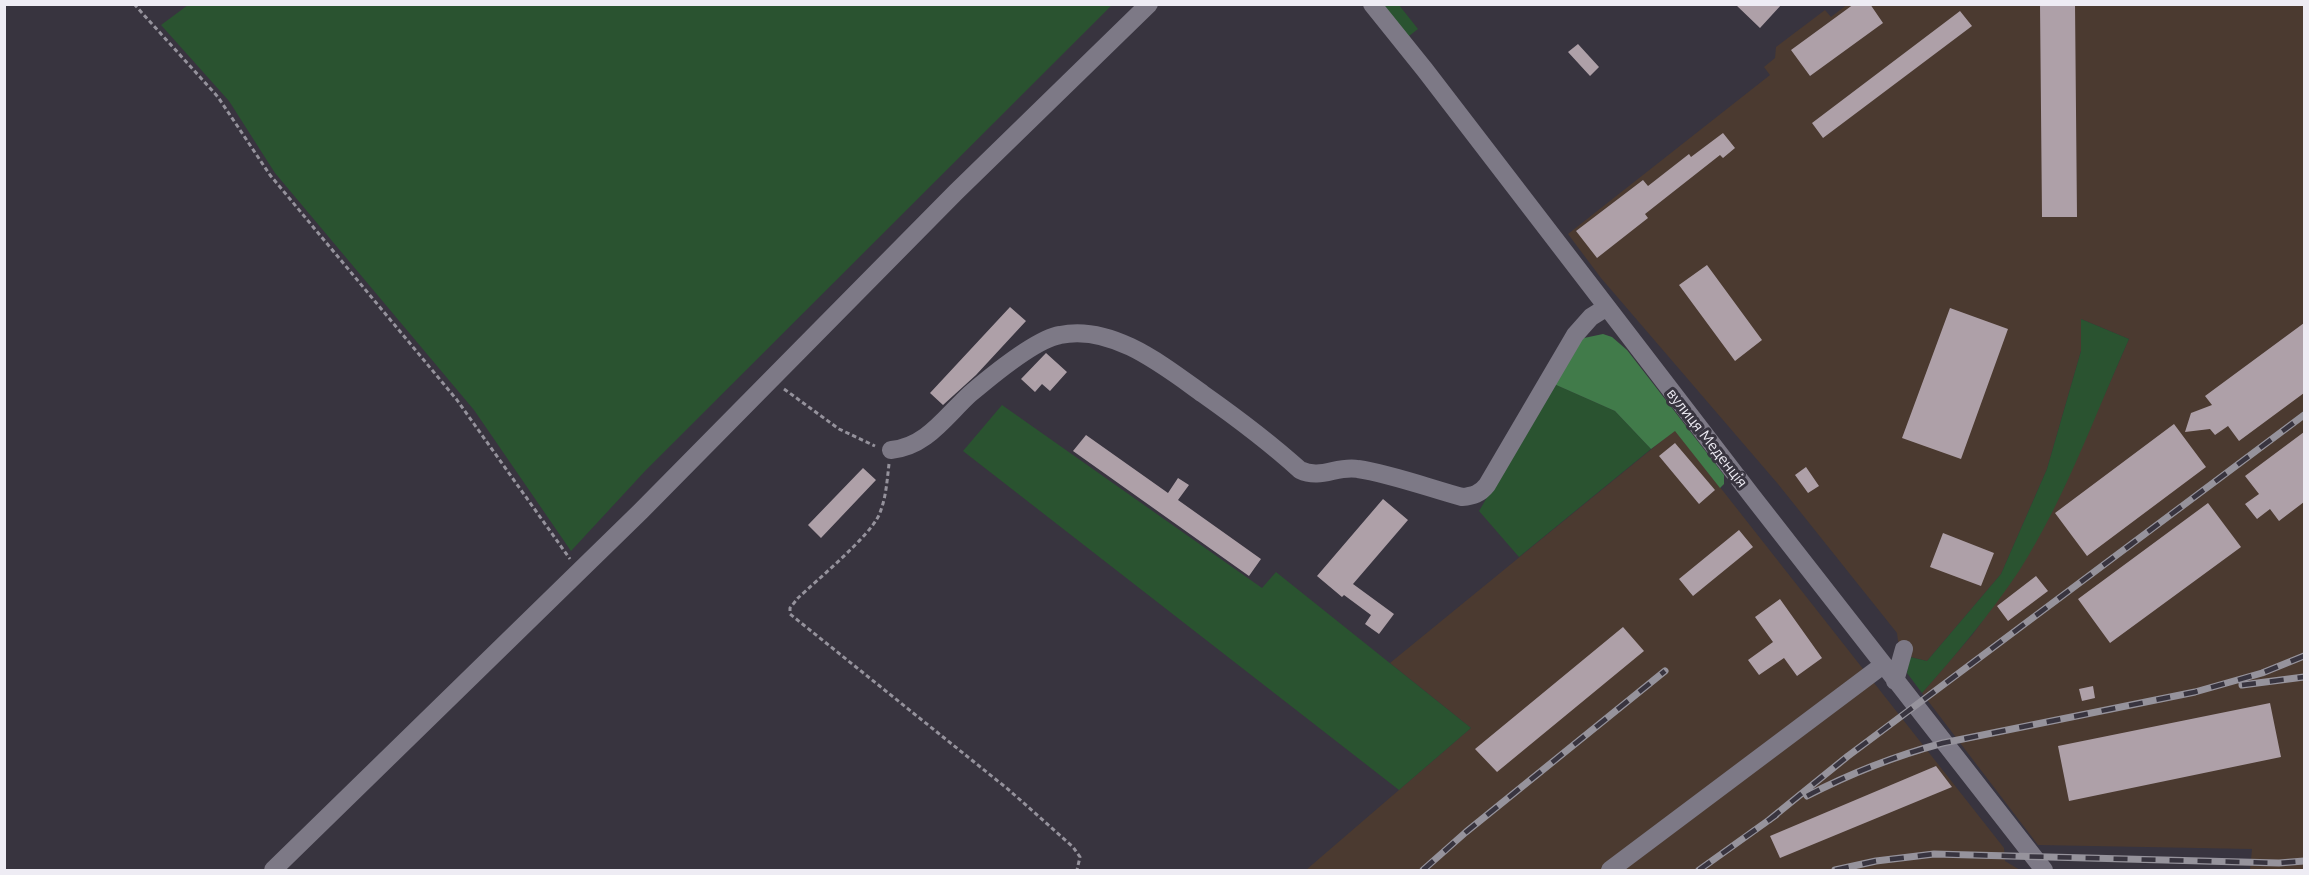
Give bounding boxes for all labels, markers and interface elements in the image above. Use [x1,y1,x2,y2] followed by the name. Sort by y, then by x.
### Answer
[1663,385,1751,491] street label: вулиця Меденція

